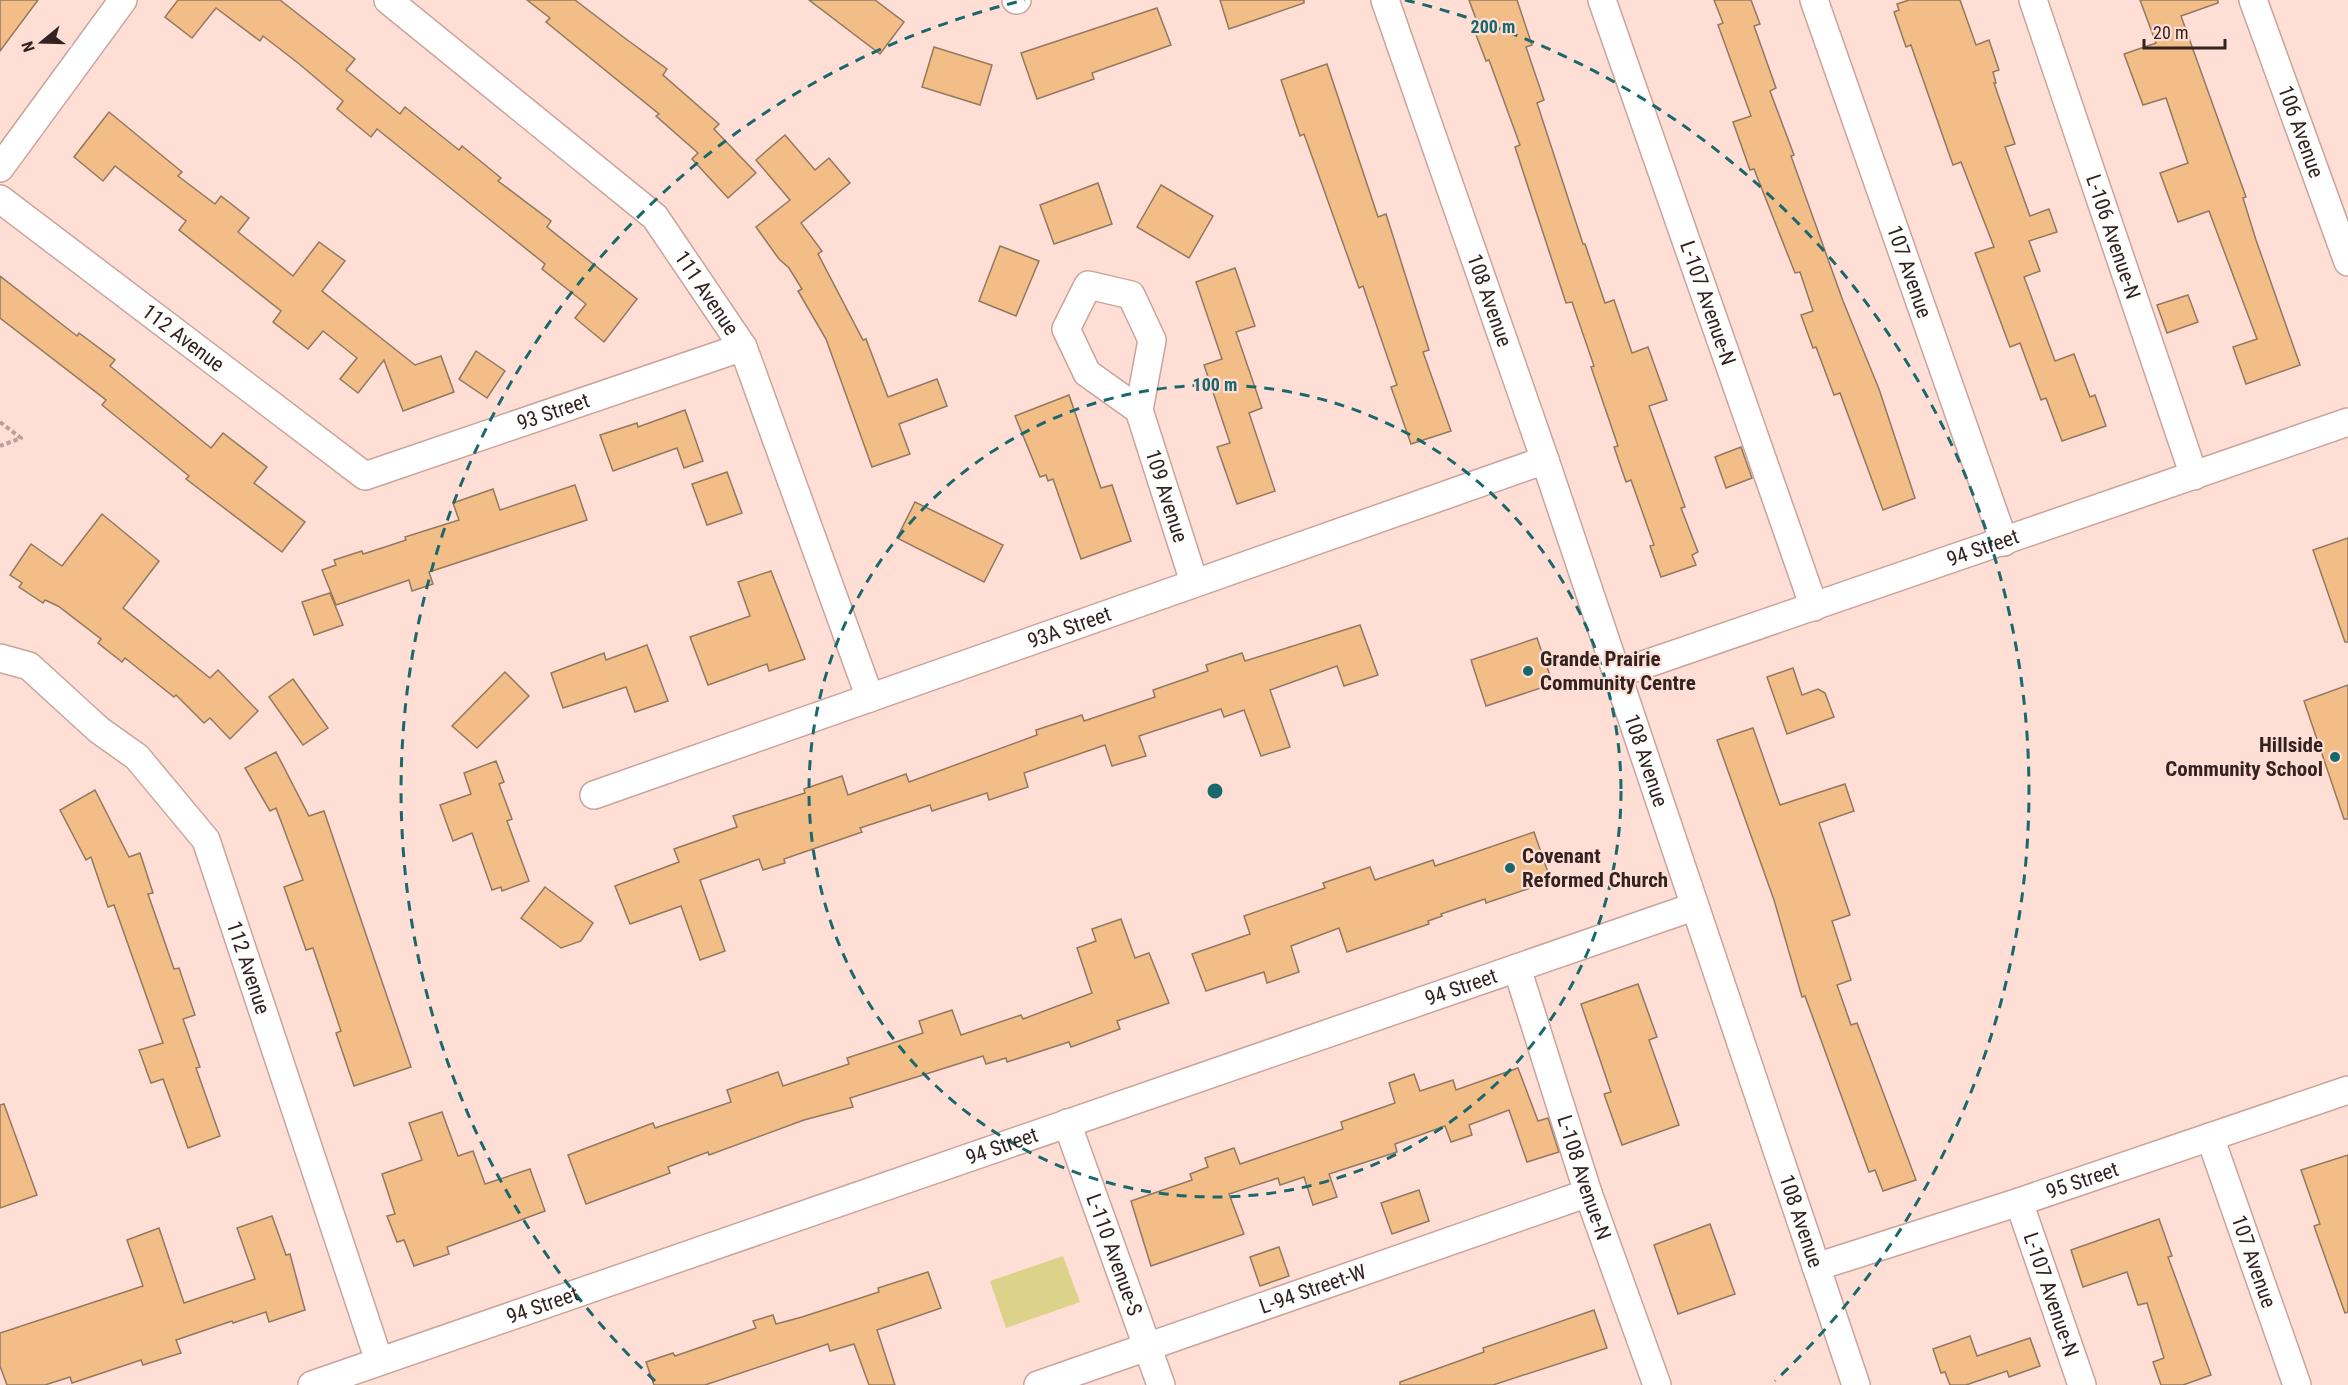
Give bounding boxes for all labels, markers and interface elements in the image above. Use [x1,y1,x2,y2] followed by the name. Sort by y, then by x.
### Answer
[12,12,72,72] north arrow
[2144,12,2225,50] scale bar
[1471,16,1515,37] text: 200 m
[2153,22,2188,43] text: 20 m
[18,39,39,54] text: N
[2273,82,2328,181] street label: 106 Avenue
[2081,171,2145,302] street label: L-106 Avenue-N
[1882,222,1937,321] street label: 107 Avenue
[1675,238,1741,368] street label: L-107 Avenue-N
[670,246,744,340] street label: 111 Avenue
[1462,251,1517,350] street label: 108 Avenue
[138,299,229,377] street label: 112 Avenue
[1193,374,1237,395] text: 100 m
[514,388,592,435] street label: 93 Street
[1140,446,1193,546] street label: 109 Avenue
[1944,524,2022,571] street label: 94 Street
[1024,602,1114,653] street label: 93A Street
[1540,647,1696,695] place label: Grande Prairie Community Centre
[1521,664,1535,678] marker: Grande Prairie Community Centre
[1619,711,1673,810] street label: 108 Avenue
[2165,733,2323,781] place label: Hillside Community School
[2328,750,2342,764] marker: Hillside Community School
[1205,781,1225,801] centre of rings
[1522,844,1668,892] place label: Covenant Reformed Church
[1503,861,1517,875] marker: Covenant Reformed Church
[222,918,275,1017] street label: 112 Avenue
[1422,964,1500,1011] street label: 94 Street
[1552,1112,1616,1243] street label: L-108 Avenue-N
[963,1123,1041,1170] street label: 94 Street
[2043,1157,2122,1204] street label: 95 Street
[1774,1172,1828,1271] street label: 108 Avenue
[1081,1191,1147,1319] street label: L-110 Avenue-S
[2226,1212,2281,1311] street label: 107 Avenue
[2018,1229,2083,1360] street label: L-107 Avenue-N
[1256,1259,1369,1319] street label: L-94 Street-W
[503,1282,582,1329] street label: 94 Street

